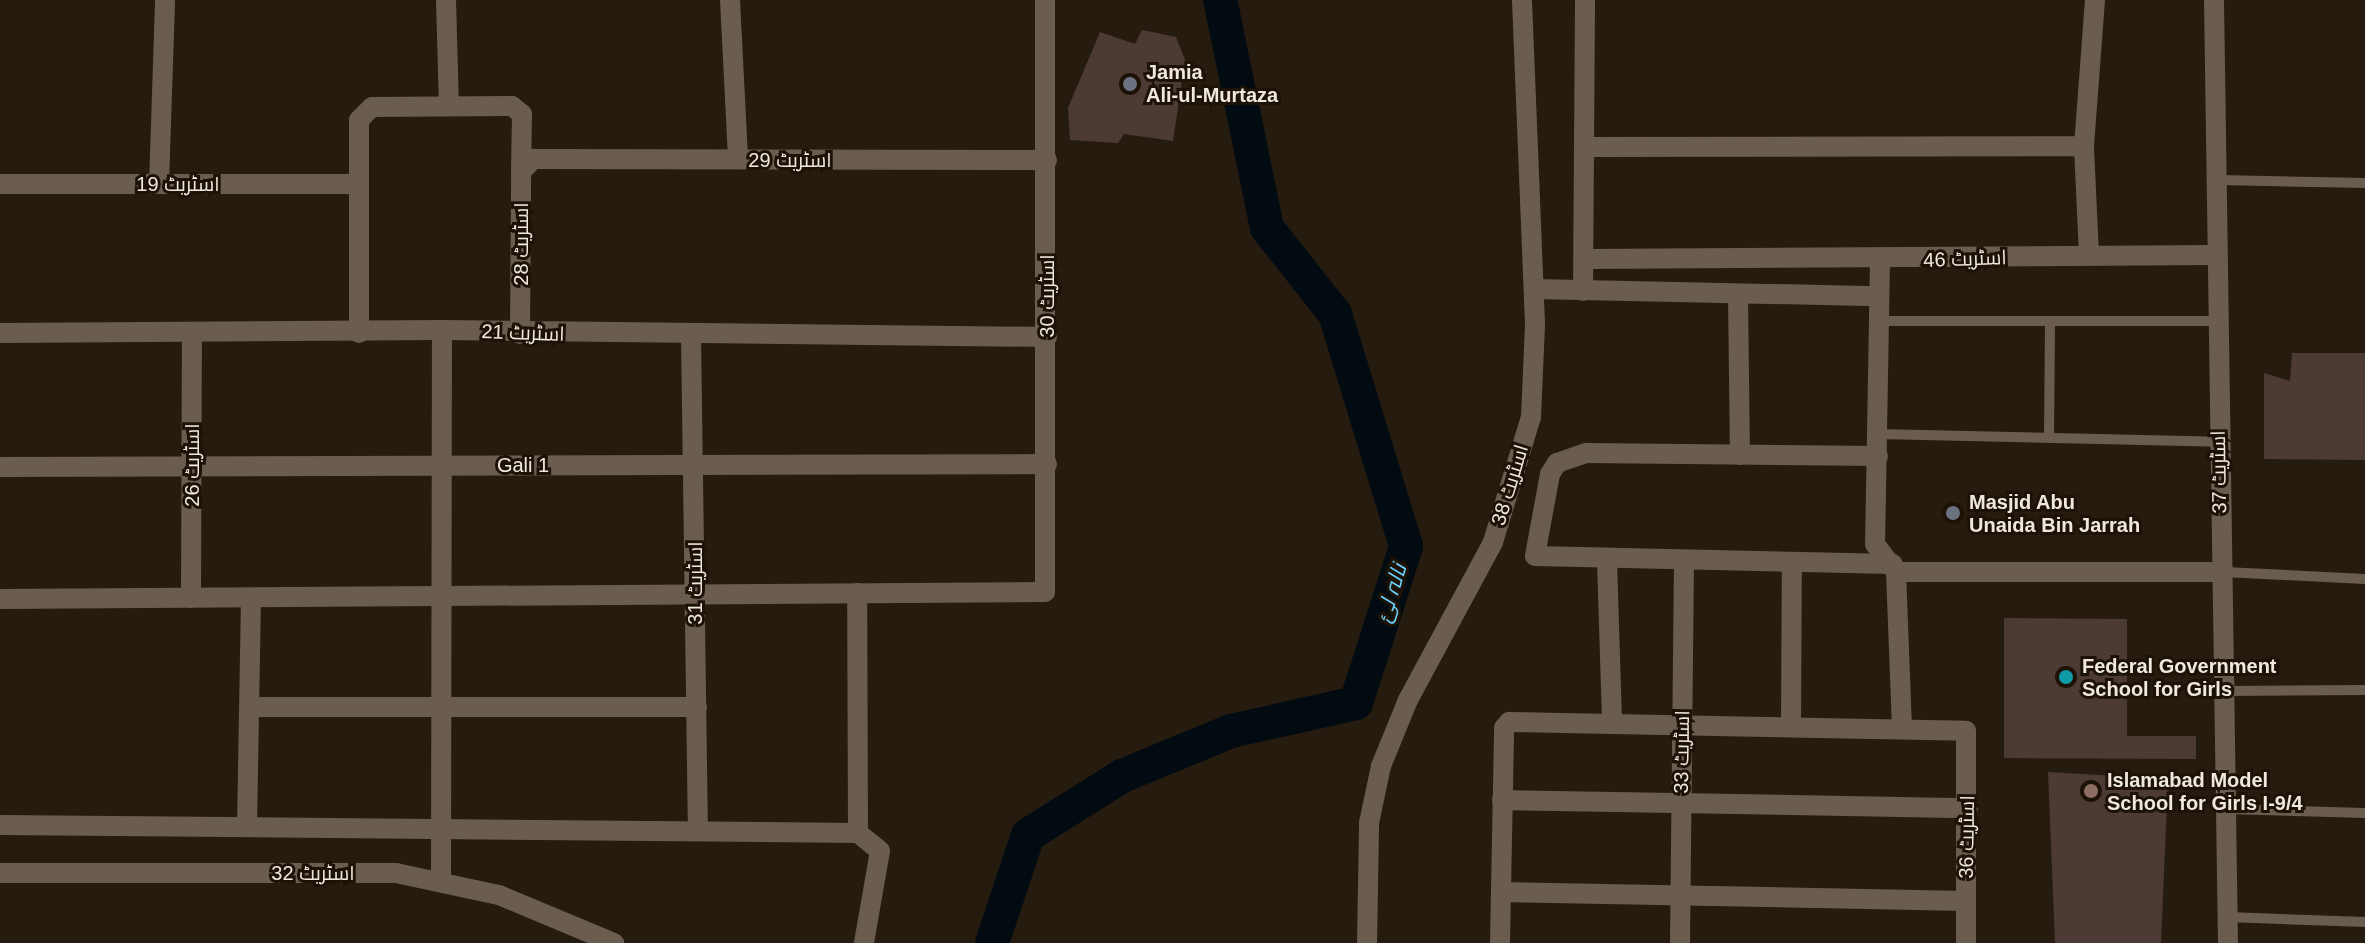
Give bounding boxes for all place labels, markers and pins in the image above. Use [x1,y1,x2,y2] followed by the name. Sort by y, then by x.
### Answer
[1146,60,1278,107] place label: Jamia Ali-ul-Murtaza
[1121,75,1139,93] marker: Jamia Ali-ul-Murtaza
[1969,490,2140,537] place label: Masjid Abu Unaida Bin Jarrah
[1944,504,1962,522] marker: Masjid Abu Unaida Bin Jarrah
[2082,654,2277,701] place label: Federal Government School for Girls
[2057,668,2075,686] marker: Federal Government School for Girls
[2107,768,2303,815] place label: Islamabad Model School for Girls I-9/4
[2082,782,2100,800] marker: Islamabad Model School for Girls I-9/4

